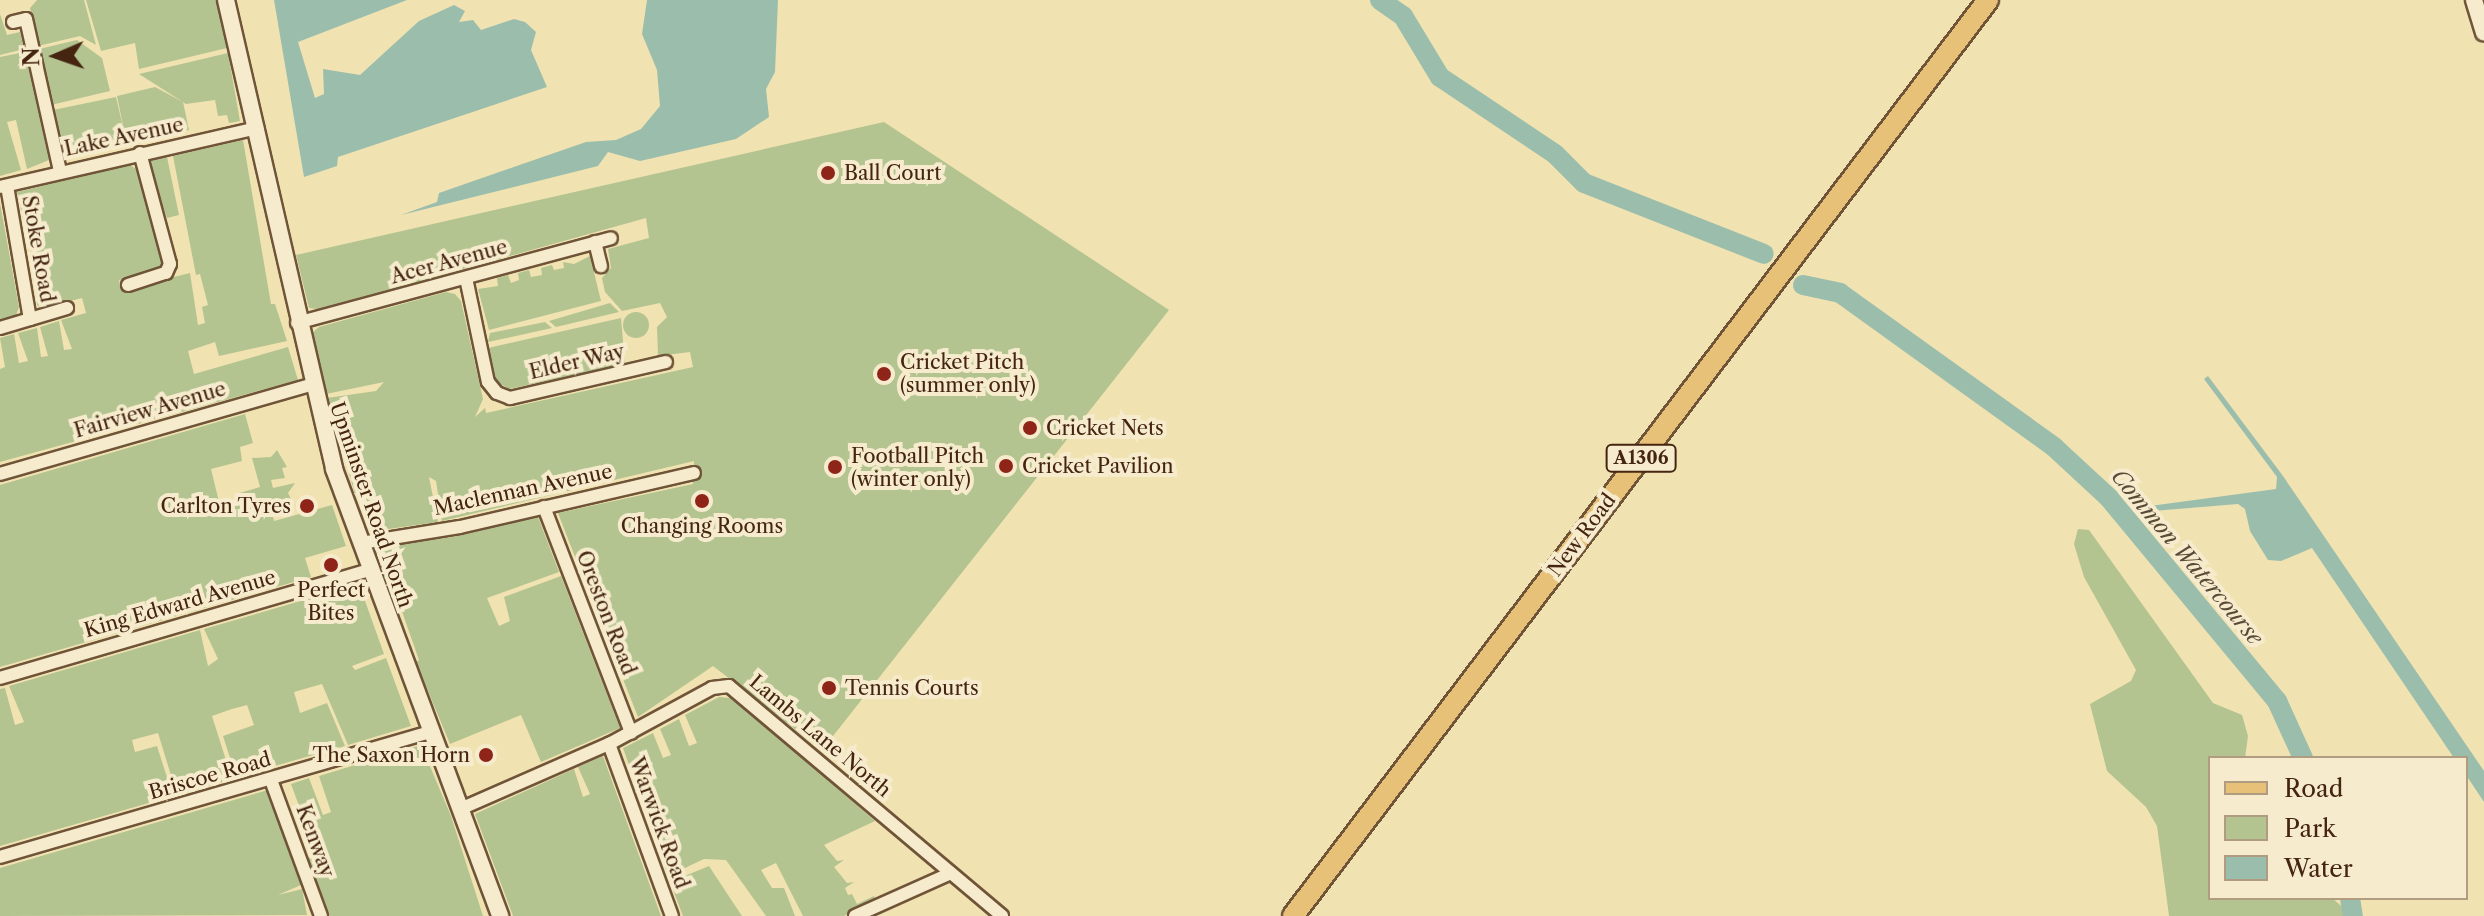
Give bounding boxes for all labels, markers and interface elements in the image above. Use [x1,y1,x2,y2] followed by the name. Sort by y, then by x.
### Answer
[16,16,96,96] north arrow
[18,47,45,67] text: N
[62,113,186,161] street label: Lake Avenue
[844,161,941,185] place label: Ball Court
[819,164,837,182] marker: Ball Court
[17,194,59,304] street label: Stoke Road
[387,235,511,289] street label: Acer Avenue
[526,339,628,385] street label: Elder Way
[900,350,1036,397] place label: Cricket Pitch (summer only)
[875,365,893,383] marker: Cricket Pitch (summer only)
[71,377,229,443] street label: Fairview Avenue
[324,399,418,611] street label: Upminster Road North
[1046,416,1164,440] place label: Cricket Nets
[1021,419,1039,437] marker: Cricket Nets
[851,444,984,491] place label: Football Pitch (winter only)
[1605,444,1677,472] road number: A1306
[1022,454,1173,478] place label: Cricket Pavilion
[997,457,1015,475] marker: Cricket Pavilion
[826,458,844,476] marker: Football Pitch (winter only)
[431,459,615,521] street label: Maclennan Avenue
[2106,464,2268,650] water label: Common Watercourse
[1543,489,1621,581] street label: New Road
[693,492,711,510] marker: Changing Rooms
[160,494,291,518] place label: Carlton Tyres
[298,497,316,515] marker: Carlton Tyres
[621,514,783,538] place label: Changing Rooms
[571,547,641,679] street label: Oreston Road
[322,556,340,574] marker: Perfect Bites
[81,565,279,643] street label: King Edward Avenue
[297,578,365,625] place label: Perfect Bites
[744,670,896,802] street label: Lambs Lane North
[845,676,979,700] place label: Tennis Courts
[820,679,838,697] marker: Tennis Courts
[312,743,470,767] place label: The Saxon Horn
[477,746,495,764] marker: The Saxon Horn
[146,747,274,805] street label: Briscoe Road
[624,754,694,892] street label: Warwick Road
[2208,756,2468,900] legend
[2284,774,2343,803] text: Road
[291,801,339,881] street label: Kenway
[2284,814,2336,843] text: Park
[2284,854,2353,883] text: Water

